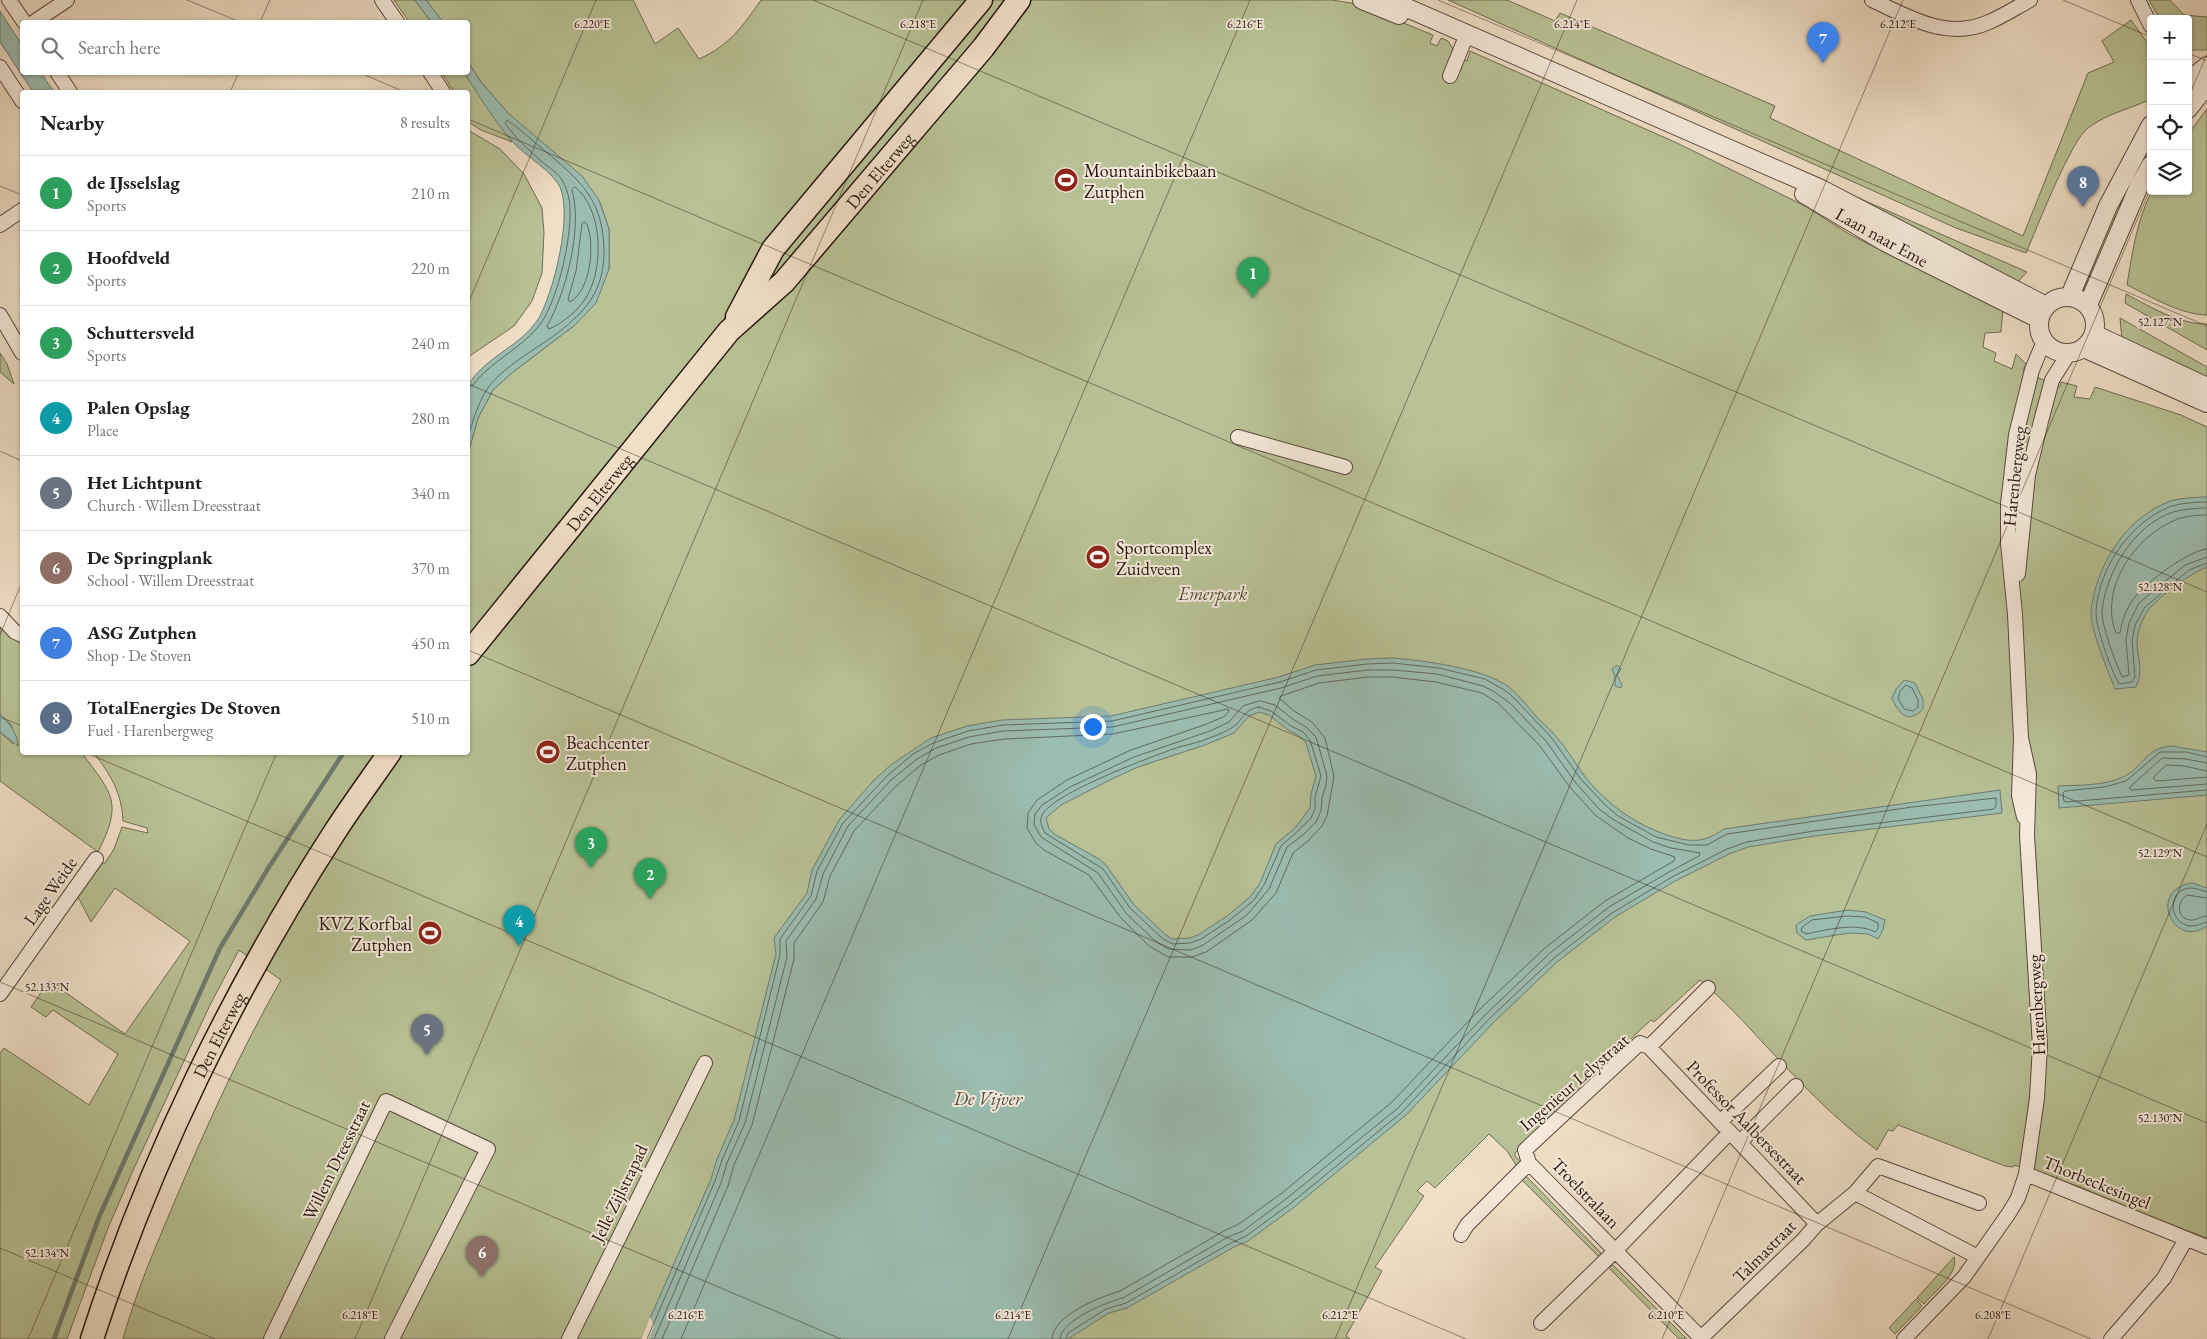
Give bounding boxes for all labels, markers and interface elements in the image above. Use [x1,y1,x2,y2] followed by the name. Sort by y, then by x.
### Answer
[2147,15,2192,195] map controls
[2147,15,2192,60] button: +
[574,16,610,32] text: 6.220°E
[900,16,936,32] text: 6.218°E
[1227,16,1263,32] text: 6.216°E
[1554,16,1590,32] text: 6.214°E
[1880,16,1916,32] text: 6.212°E
[20,20,470,75] search box
[1807,22,1839,63] pin: 7
[38,34,66,62] icon: search
[78,35,160,60] text: Search here
[2147,60,2192,105] button: −
[2147,105,2192,150] button: locate
[40,109,104,136] text: Nearby
[400,112,450,133] text: 8 results
[840,127,918,213] street label: Den Elterweg
[2147,150,2192,195] button: layers
[1084,159,1217,203] place label: Mountainbikebaan Zutphen
[2067,166,2099,207] pin: 8
[1053,167,1079,193] sports icon: Mountainbikebaan Zutphen
[87,170,180,195] text: de IJsselslag
[52,183,60,204] text: 1
[411,183,450,204] text: 210 m
[87,195,126,216] text: Sports
[1832,202,1932,272] street label: Laan naar Eme
[87,245,170,270] text: Hoofdveld
[1237,257,1269,298] pin: 1
[52,258,60,279] text: 2
[411,258,450,279] text: 220 m
[87,270,126,291] text: Sports
[2138,314,2183,330] text: 52.127°N
[87,320,195,345] text: Schuttersveld
[52,333,60,354] text: 3
[411,333,450,354] text: 240 m
[87,345,126,366] text: Sports
[87,395,190,420] text: Palen Opslag
[52,408,60,429] text: 4
[411,408,450,429] text: 280 m
[87,420,119,441] text: Place
[1997,424,2031,528] street label: Harenbergweg
[560,448,637,536] street label: Den Elterweg
[87,470,202,495] text: Het Lichtpunt
[52,483,60,504] text: 5
[411,483,450,504] text: 340 m
[87,495,261,516] text: Church · Willem Dreesstraat
[1116,536,1212,580] place label: Sportcomplex Zuidveen
[1085,544,1111,570] sports icon: Sportcomplex Zuidveen
[87,545,213,570] text: De Springplank
[52,558,60,579] text: 6
[411,558,450,579] text: 370 m
[87,570,254,591] text: School · Willem Dreesstraat
[2138,579,2183,595] text: 52.128°N
[1178,582,1247,606] park label: Emerpark
[87,620,197,645] text: ASG Zutphen
[52,633,60,654] text: 7
[411,633,450,654] text: 450 m
[87,645,191,666] text: Shop · De Stoven
[87,695,281,720] text: TotalEnergies De Stoven
[52,708,60,729] text: 8
[411,708,450,729] text: 510 m
[1080,714,1106,740] your location
[87,720,213,741] text: Fuel · Harenbergweg
[566,731,650,775] place label: Beachcenter Zutphen
[535,739,561,765] sports icon: Beachcenter Zutphen
[575,827,607,868] pin: 3
[2138,845,2183,861] text: 52.129°N
[18,852,82,930] street label: Lage Weide
[634,858,666,899] pin: 2
[503,905,535,946] pin: 4
[319,912,412,956] place label: KVZ Korfbal Zutphen
[417,920,443,946] sports icon: KVZ Korfbal Zutphen
[2022,954,2050,1056] street label: Harenbergweg
[25,979,70,995] text: 52.133°N
[187,987,250,1081] street label: Den Elterweg
[411,1014,443,1055] pin: 5
[1514,1028,1634,1136] street label: Ingenieur Lelystraat
[1682,1055,1812,1189] street label: Professor Aalbersestraat
[953,1086,1023,1111] water label: De Vijver
[297,1096,375,1224] street label: Willem Dreesstraat
[2138,1110,2183,1126] text: 52.130°N
[585,1140,653,1247] street label: Jelle Zijlstrapad
[2040,1150,2154,1214] street label: Thorbeckesingel
[1547,1153,1626,1233] street label: Troelstralaan
[1727,1214,1801,1288] street label: Talmastraat
[466,1236,498,1277] pin: 6
[25,1245,70,1261] text: 52.134°N
[342,1307,378,1323] text: 6.218°E
[668,1307,704,1323] text: 6.216°E
[995,1307,1031,1323] text: 6.214°E
[1322,1307,1358,1323] text: 6.212°E
[1648,1307,1684,1323] text: 6.210°E
[1975,1307,2011,1323] text: 6.208°E

